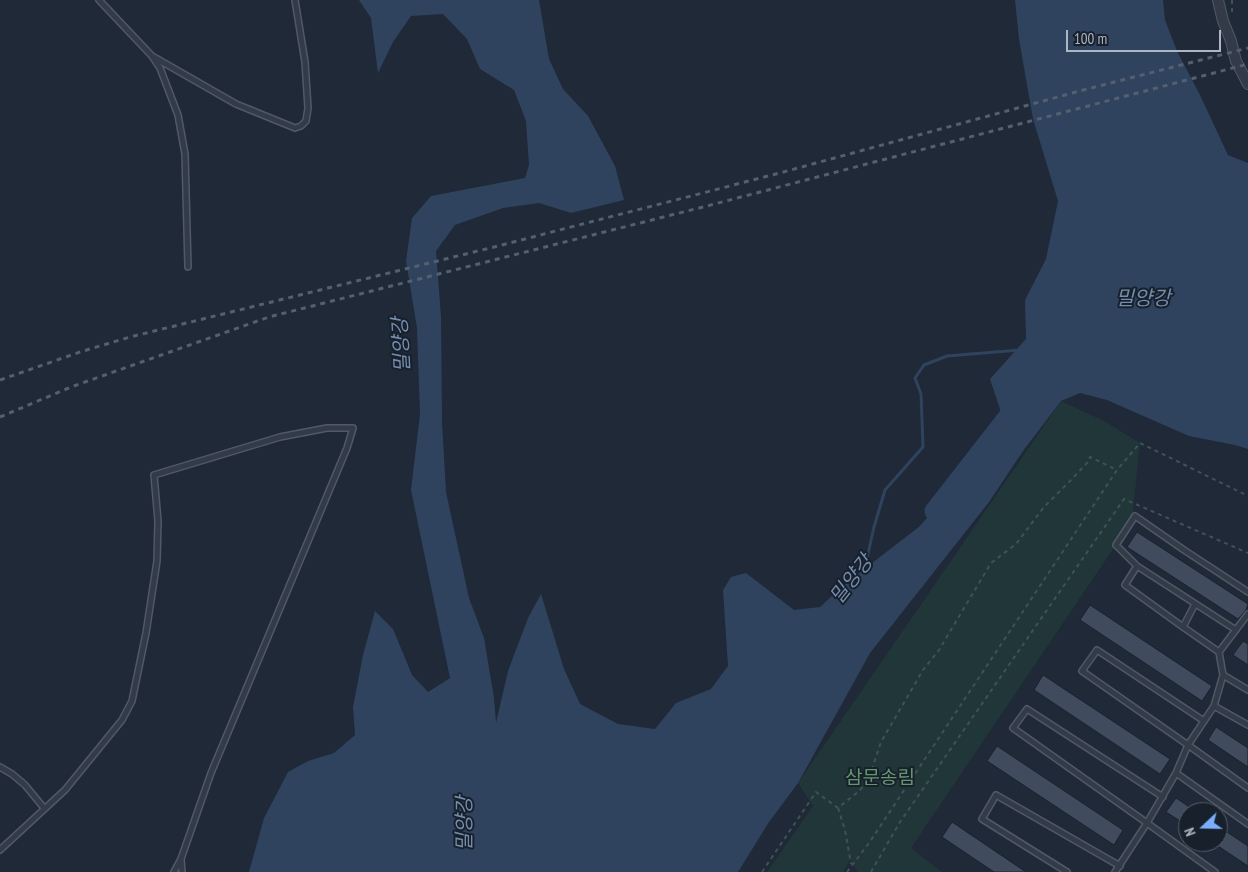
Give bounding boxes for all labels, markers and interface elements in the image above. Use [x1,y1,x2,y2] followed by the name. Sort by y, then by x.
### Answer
[1068,20,1223,52] scale bar
[1074,29,1107,48] text: 100 m
[1115,287,1171,311] water label: 밀양강
[389,317,415,373] water label: 밀양강
[826,551,878,609] water label: 밀양강
[845,768,915,790] park label: 삼문송림
[453,796,477,852] water label: 밀양강
[1178,802,1228,852] north arrow
[1180,825,1200,839] text: N

